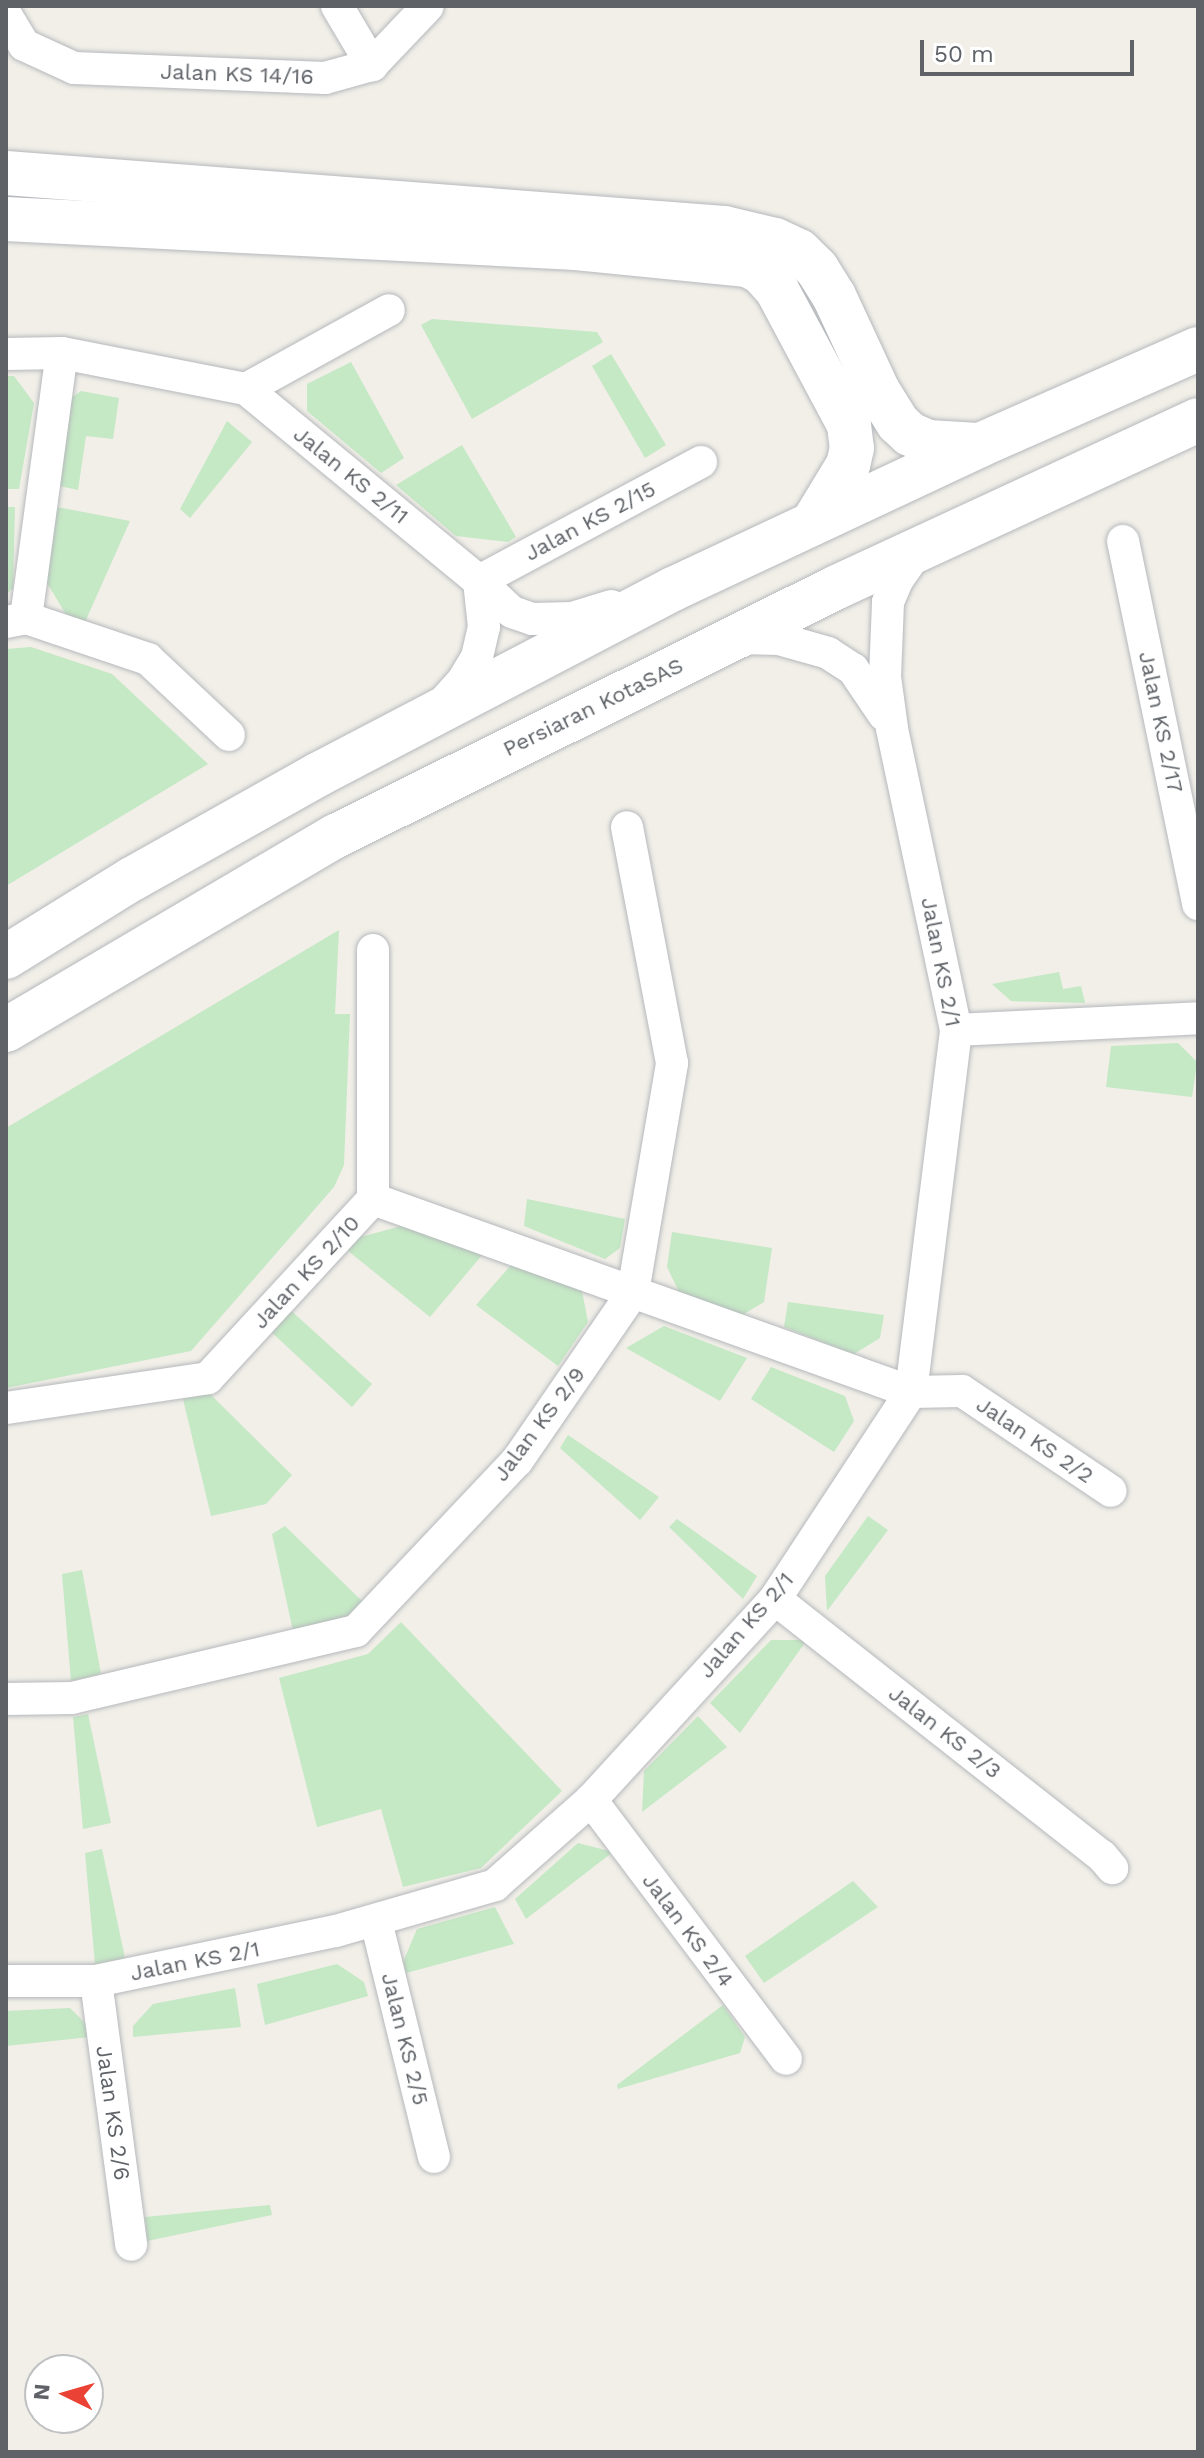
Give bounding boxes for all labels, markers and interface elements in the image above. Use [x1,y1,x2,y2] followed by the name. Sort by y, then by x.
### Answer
[924,24,1138,74] scale bar
[934,40,994,68] text: 50 m
[160,58,314,90] street label: Jalan KS 14/16
[288,421,414,529] street label: Jalan KS 2/11
[520,475,660,567] street label: Jalan KS 2/15
[1133,649,1189,795] street label: Jalan KS 2/17
[499,652,687,762] street label: Persiaran KotaSAS
[916,895,966,1029] street label: Jalan KS 2/1
[247,1210,365,1334] street label: Jalan KS 2/10
[487,1362,591,1486] street label: Jalan KS 2/9
[971,1391,1099,1489] street label: Jalan KS 2/2
[693,1567,799,1683] street label: Jalan KS 2/1
[883,1680,1007,1784] street label: Jalan KS 2/3
[637,1868,739,1992] street label: Jalan KS 2/4
[128,1936,262,1986] street label: Jalan KS 2/1
[376,1970,434,2108] street label: Jalan KS 2/5
[90,2044,136,2182] street label: Jalan KS 2/6
[24,2354,104,2434] north arrow
[28,2383,55,2401] text: N

